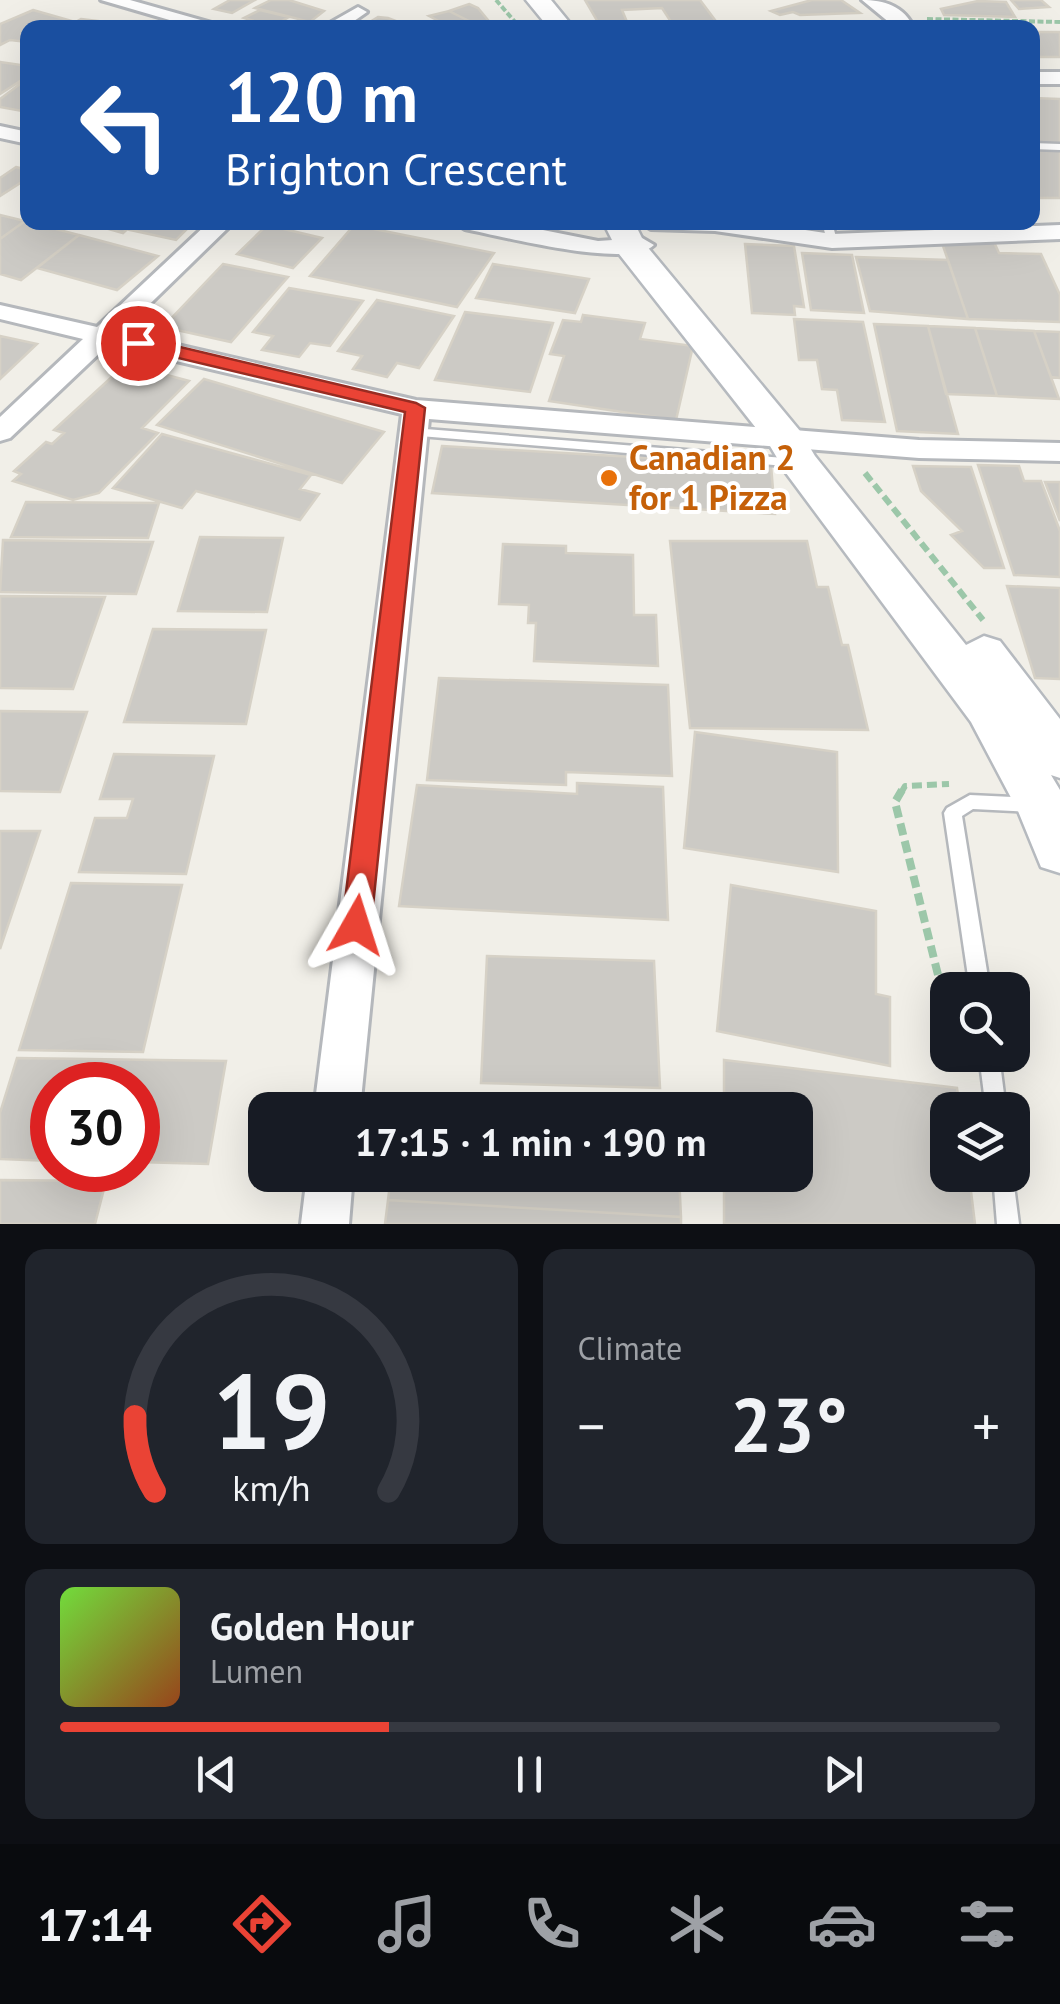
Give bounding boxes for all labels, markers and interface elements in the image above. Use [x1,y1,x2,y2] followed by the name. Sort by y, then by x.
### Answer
[225,51,418,141] text: 120 m
[60,60,190,190] icon: left
[225,139,567,197] text: Brighton Crescent
[96,301,181,386] pin
[111,316,166,371] icon: arrive
[629,434,795,520] place label: Canadian 2 for 1 Pizza
[598,467,620,489] marker: Canadian 2 for 1 Pizza
[304,873,408,977] position arrow
[930,972,1030,1192] map controls
[930,972,1030,1072] button: search
[30,1062,160,1192] speed limit sign: 30
[930,1092,1030,1192] button: layers
[355,1117,706,1166] text: 17:15 · 1 min · 190 m
[578,1327,682,1369] text: Climate
[212,1343,330,1478] text: 19
[730,1376,848,1473] text: 23°
[578,1390,605,1461] text: −
[972,1390,1000,1461] text: +
[232,1465,310,1511] text: km/h
[210,1601,414,1650] text: Golden Hour
[210,1650,303,1692] text: Lumen
[189,1747,244,1802] icon: previous
[502,1747,557,1802] icon: pause
[816,1747,871,1802] icon: next
[227,1889,297,1959] icon: directions
[372,1889,442,1959] icon: music
[517,1889,587,1959] icon: phone
[662,1889,732,1959] icon: climate
[807,1889,877,1959] icon: car
[952,1889,1022,1959] icon: filters
[38,1895,152,1953] text: 17:14

